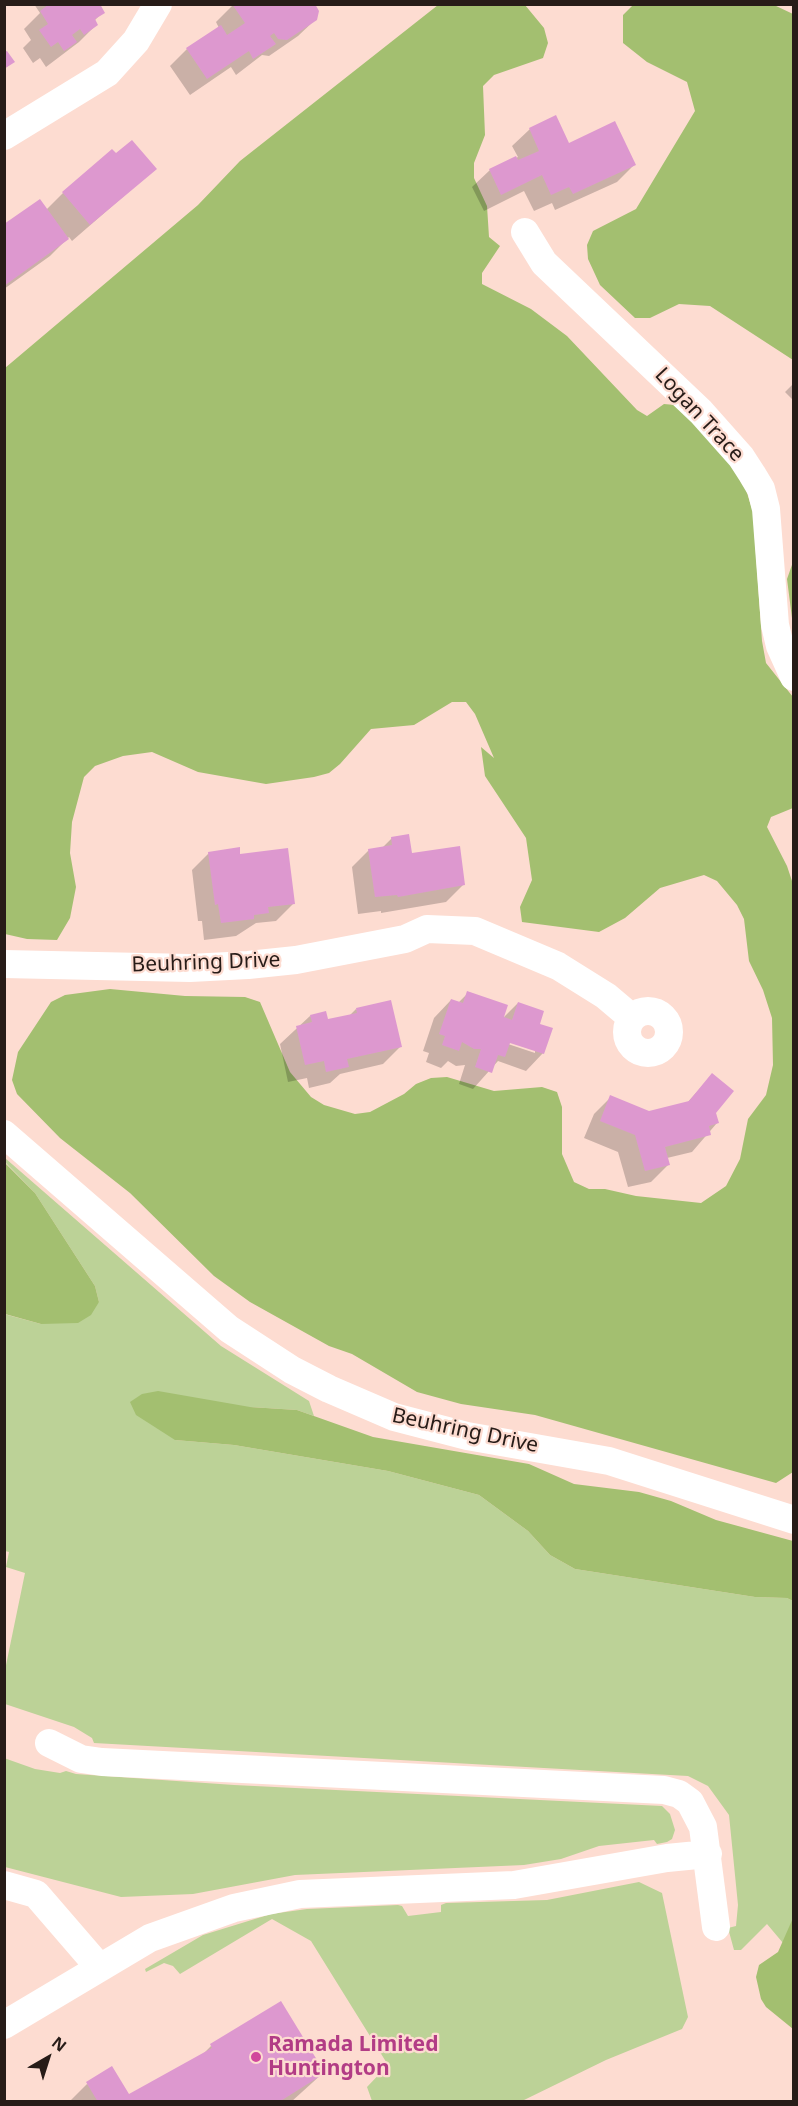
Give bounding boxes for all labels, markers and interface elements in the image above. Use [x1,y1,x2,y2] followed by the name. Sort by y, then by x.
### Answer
[649,363,749,467] street label: Logan Trace
[131,948,281,978] street label: Beuhring Drive
[390,1403,540,1459] street label: Beuhring Drive
[18,2028,78,2088] north arrow
[47,2031,71,2057] text: N
[268,2032,438,2082] place label: Ramada Limited Huntington
[249,2050,263,2064] marker: Ramada Limited Huntington

